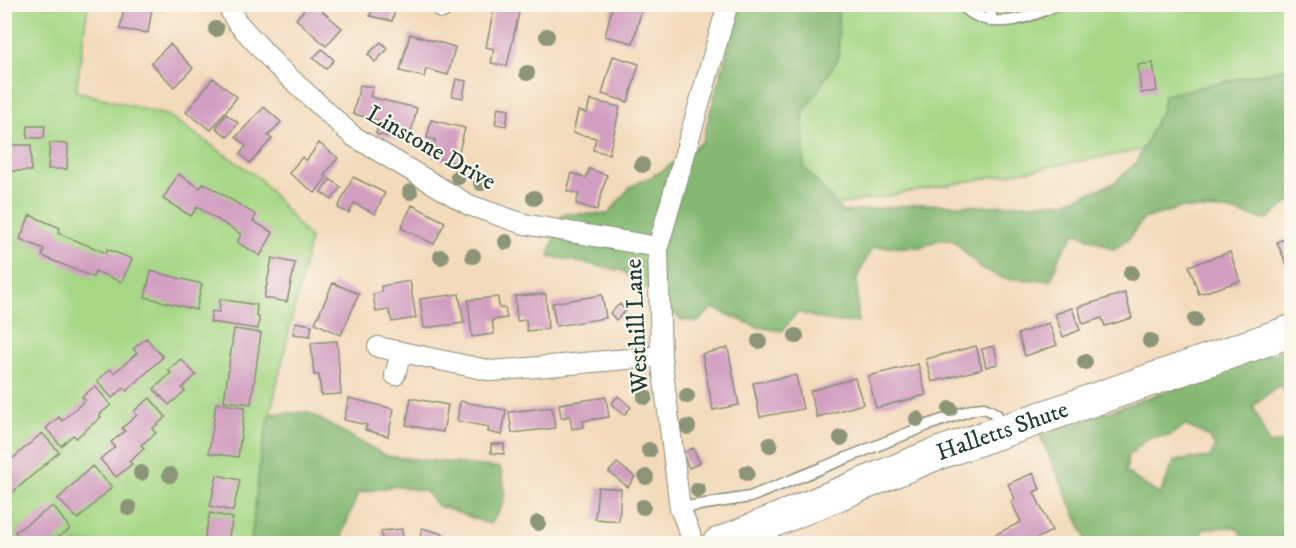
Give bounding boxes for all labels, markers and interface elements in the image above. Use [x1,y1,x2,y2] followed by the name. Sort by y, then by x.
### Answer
[361,99,501,197] street label: Linstone Drive
[618,258,656,395] street label: Westhill Lane
[933,395,1072,468] street label: Halletts Shute

